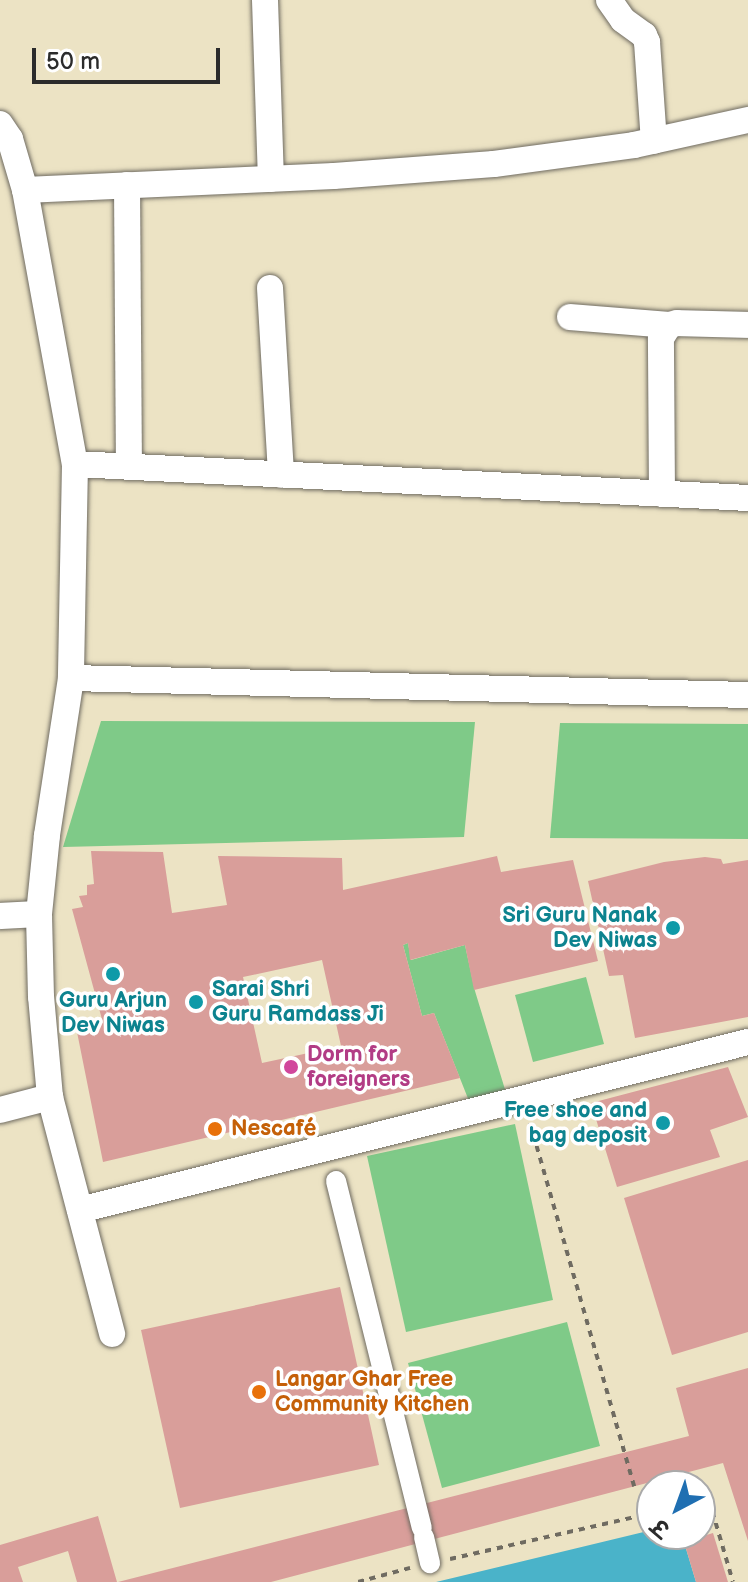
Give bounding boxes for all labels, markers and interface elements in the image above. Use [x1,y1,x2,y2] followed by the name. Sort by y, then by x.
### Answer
[36,32,224,82] scale bar
[46,47,100,76] text: 50 m
[502,902,657,954] place label: Sri Guru Nanak Dev Niwas
[664,919,682,937] marker: Sri Guru Nanak Dev Niwas
[104,965,122,983] marker: Guru Arjun Dev Niwas
[212,976,384,1028] place label: Sarai Shri Guru Ramdass Ji
[59,987,167,1038] place label: Guru Arjun Dev Niwas
[187,993,205,1011] marker: Sarai Shri Guru Ramdass Ji
[307,1041,410,1092] place label: Dorm for foreigners
[282,1058,300,1076] marker: Dorm for foreigners
[504,1097,647,1148] place label: Free shoe and bag deposit
[654,1114,672,1132] marker: Free shoe and bag deposit
[231,1116,316,1142] place label: Nescafé
[206,1120,224,1138] marker: Nescafé
[275,1366,470,1418] place label: Langar Ghar Free Community Kitchen
[250,1383,268,1401] marker: Langar Ghar Free Community Kitchen
[636,1470,716,1550] north arrow
[647,1512,676,1542] text: उ

